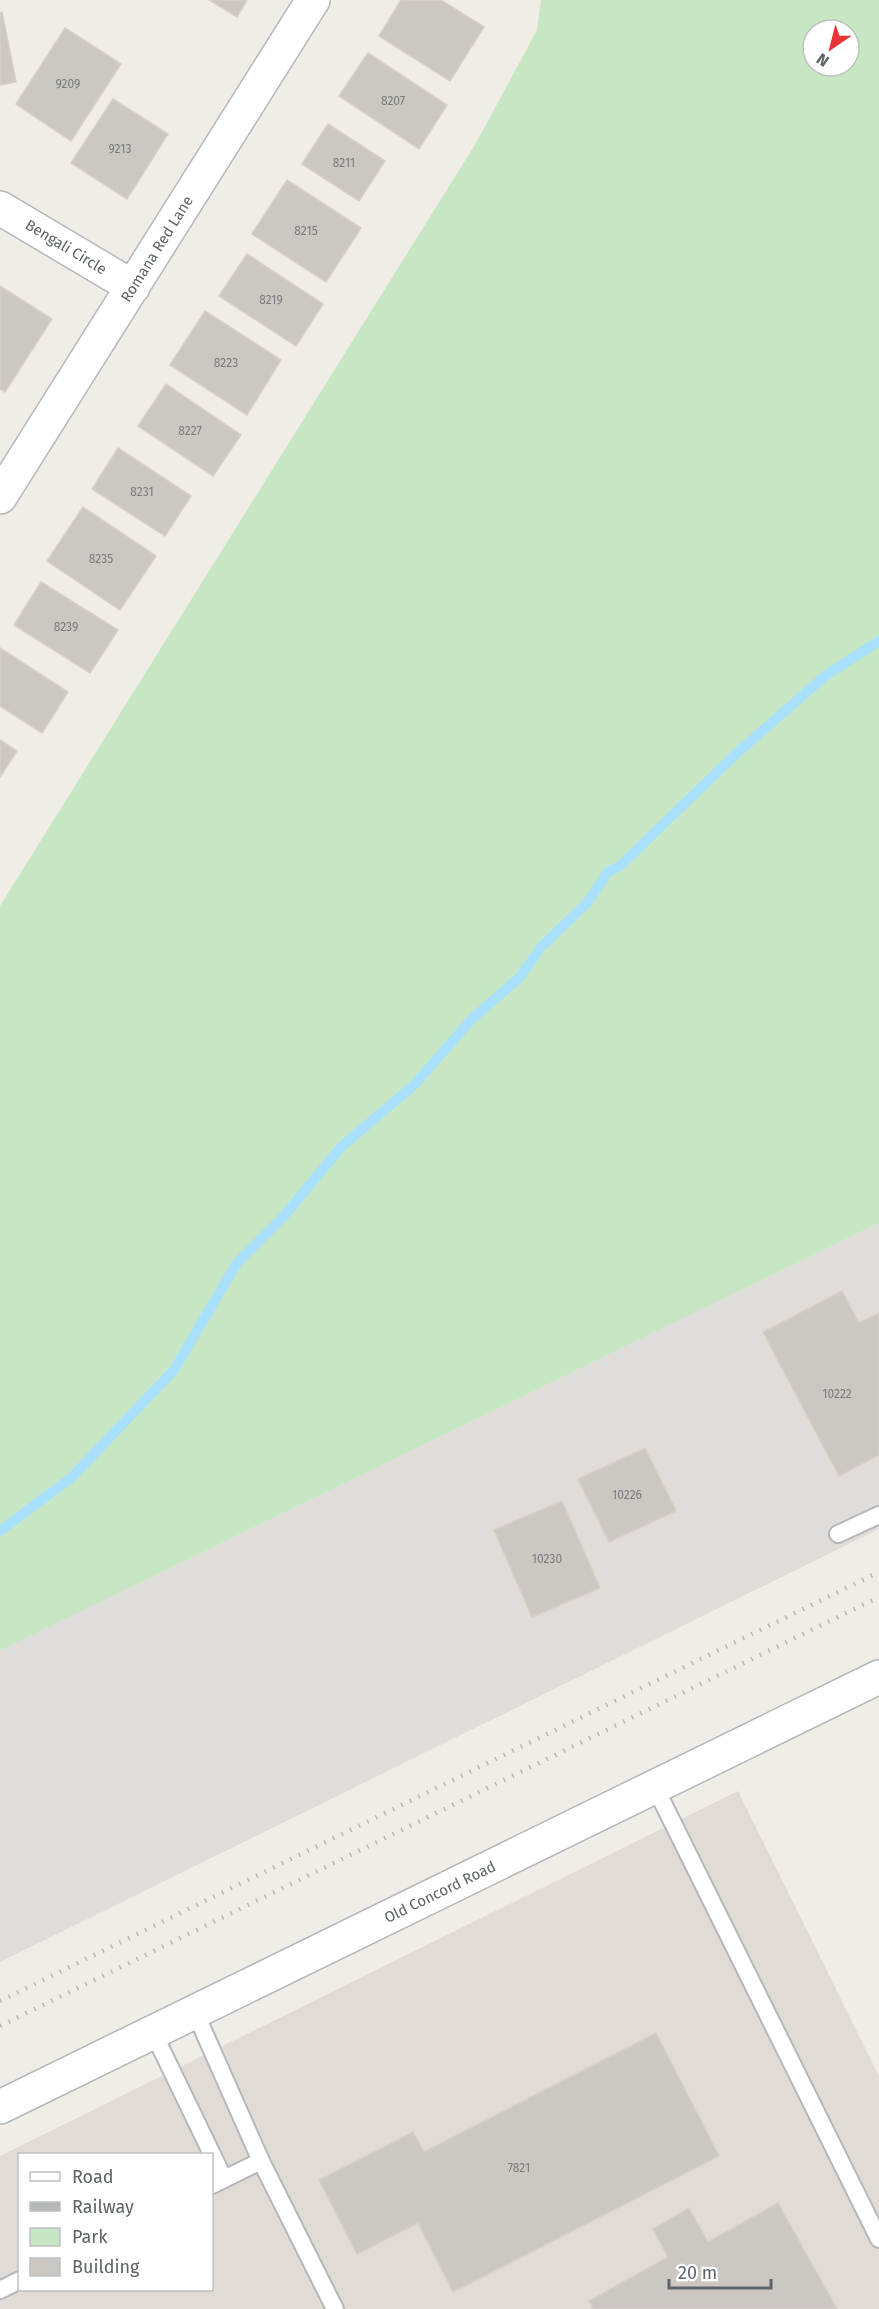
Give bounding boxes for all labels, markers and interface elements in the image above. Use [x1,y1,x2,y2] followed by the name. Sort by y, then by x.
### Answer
[801,18,861,78] north arrow
[813,49,832,71] text: N
[56,77,80,91] house number: 9209
[381,94,405,108] house number: 8207
[109,142,131,156] house number: 9213
[333,156,355,170] house number: 8211
[117,193,197,305] street label: Romana Red Lane
[22,216,110,278] street label: Bengali Circle
[294,224,318,238] house number: 8215
[259,293,283,307] house number: 8219
[214,356,238,370] house number: 8223
[178,424,202,438] house number: 8227
[130,485,154,499] house number: 8231
[89,552,113,566] house number: 8235
[54,620,78,634] house number: 8239
[822,1387,852,1401] house number: 10222
[612,1488,642,1502] house number: 10226
[532,1552,562,1566] house number: 10230
[381,1857,499,1927] street label: Old Concord Road
[18,2153,213,2291] legend
[508,2161,530,2175] house number: 7821
[72,2166,114,2188] text: Road
[72,2196,134,2218] text: Railway
[72,2226,108,2248] text: Park
[669,2252,771,2290] scale bar
[72,2256,140,2278] text: Building
[678,2262,717,2284] text: 20 m

